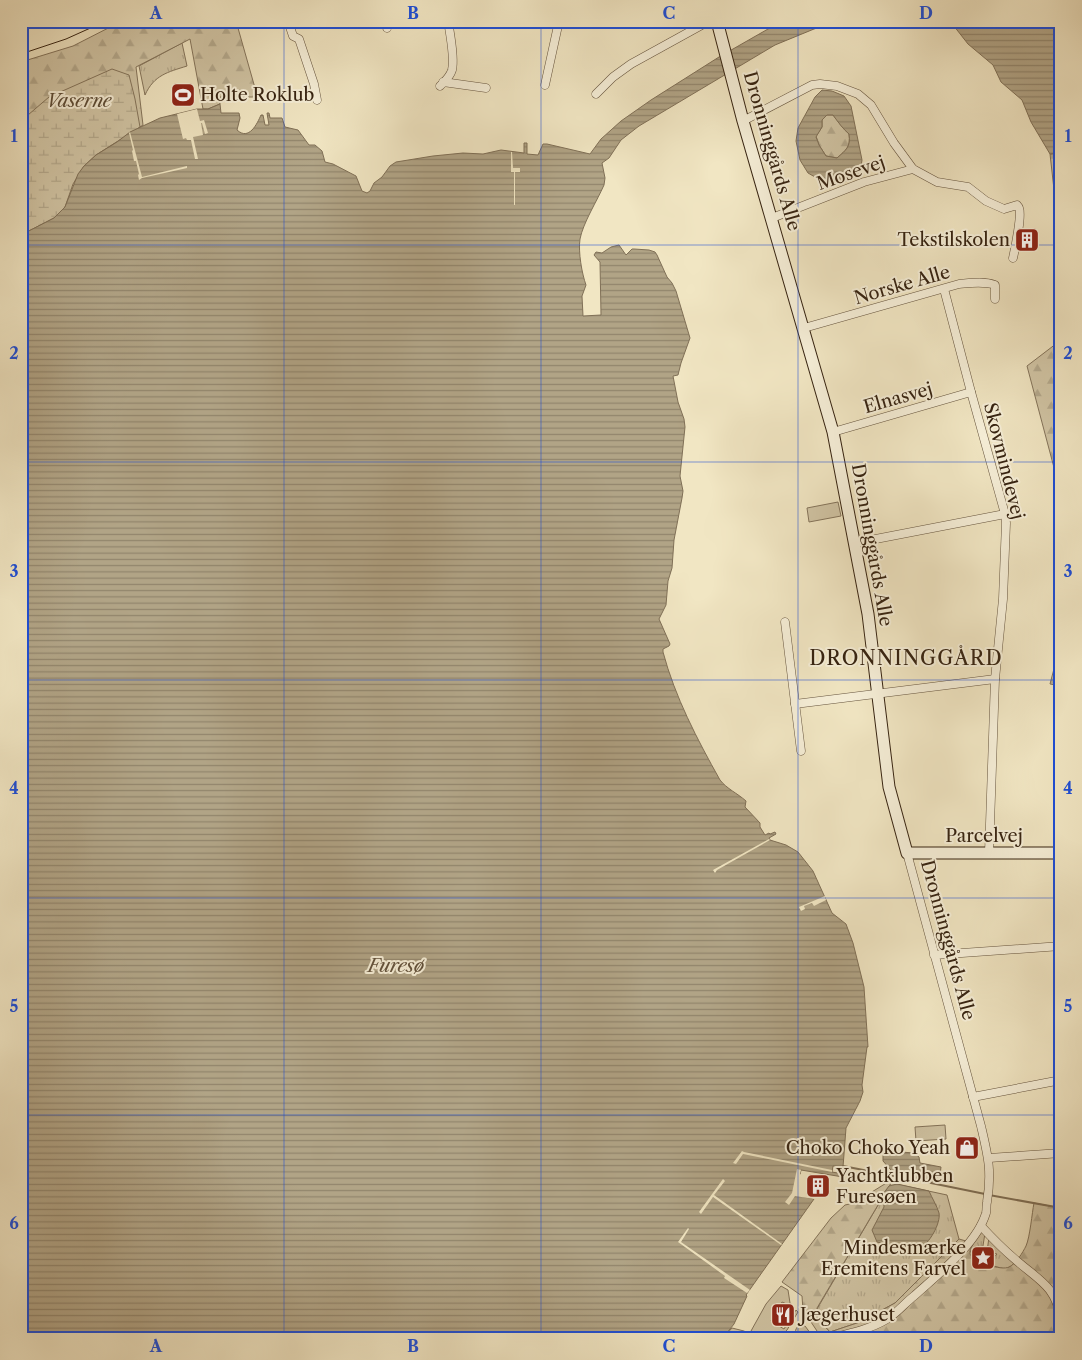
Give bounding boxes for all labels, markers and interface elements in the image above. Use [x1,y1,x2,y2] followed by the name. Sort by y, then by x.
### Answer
[149,3,163,23] text: A
[407,3,419,23] text: B
[663,3,675,23] text: C
[919,3,933,23] text: D
[739,69,805,233] street label: Dronninggårds Alle
[170,82,196,108] sports icon: Holte Roklub
[200,84,315,106] place label: Holte Roklub
[47,90,113,112] park label: Vaserne
[10,126,18,146] text: 1
[1064,126,1072,146] text: 1
[814,151,888,195] street label: Mosevej
[1014,227,1040,253] building icon: Tekstilskolen
[898,229,1010,251] place label: Tekstilskolen
[851,261,953,309] street label: Norske Alle
[9,343,19,363] text: 2
[1063,343,1073,363] text: 2
[861,378,935,418] street label: Elnasvej
[979,400,1029,522] street label: Skovmindevej
[847,462,897,628] street label: Dronninggårds Alle
[9,561,19,581] text: 3
[1063,561,1073,581] text: 3
[809,645,1003,670] district label: DRONNINGGÅRD
[9,778,19,798] text: 4
[1063,778,1073,798] text: 4
[945,825,1023,847] street label: Parcelvej
[916,857,980,1023] street label: Dronninggårds Alle
[366,954,426,977] water label: Furesø
[10,996,19,1016] text: 5
[1064,996,1073,1016] text: 5
[954,1135,980,1161] shop icon: Choko Choko Yeah
[786,1137,950,1159] place label: Choko Choko Yeah
[835,1165,954,1208] place label: Yachtklubben Furesøen
[805,1173,831,1199] building icon: Yachtklubben Furesøen
[9,1213,19,1233] text: 6
[1063,1213,1073,1233] text: 6
[821,1237,966,1280] place label: Mindesmærke Eremitens Farvel
[970,1245,996,1271] place icon: Mindesmærke Eremitens Farvel
[770,1302,796,1328] restaurant icon: Jægerhuset
[797,1304,896,1326] place label: Jægerhuset
[149,1336,163,1356] text: A
[407,1336,419,1356] text: B
[663,1336,675,1356] text: C
[919,1336,933,1356] text: D

